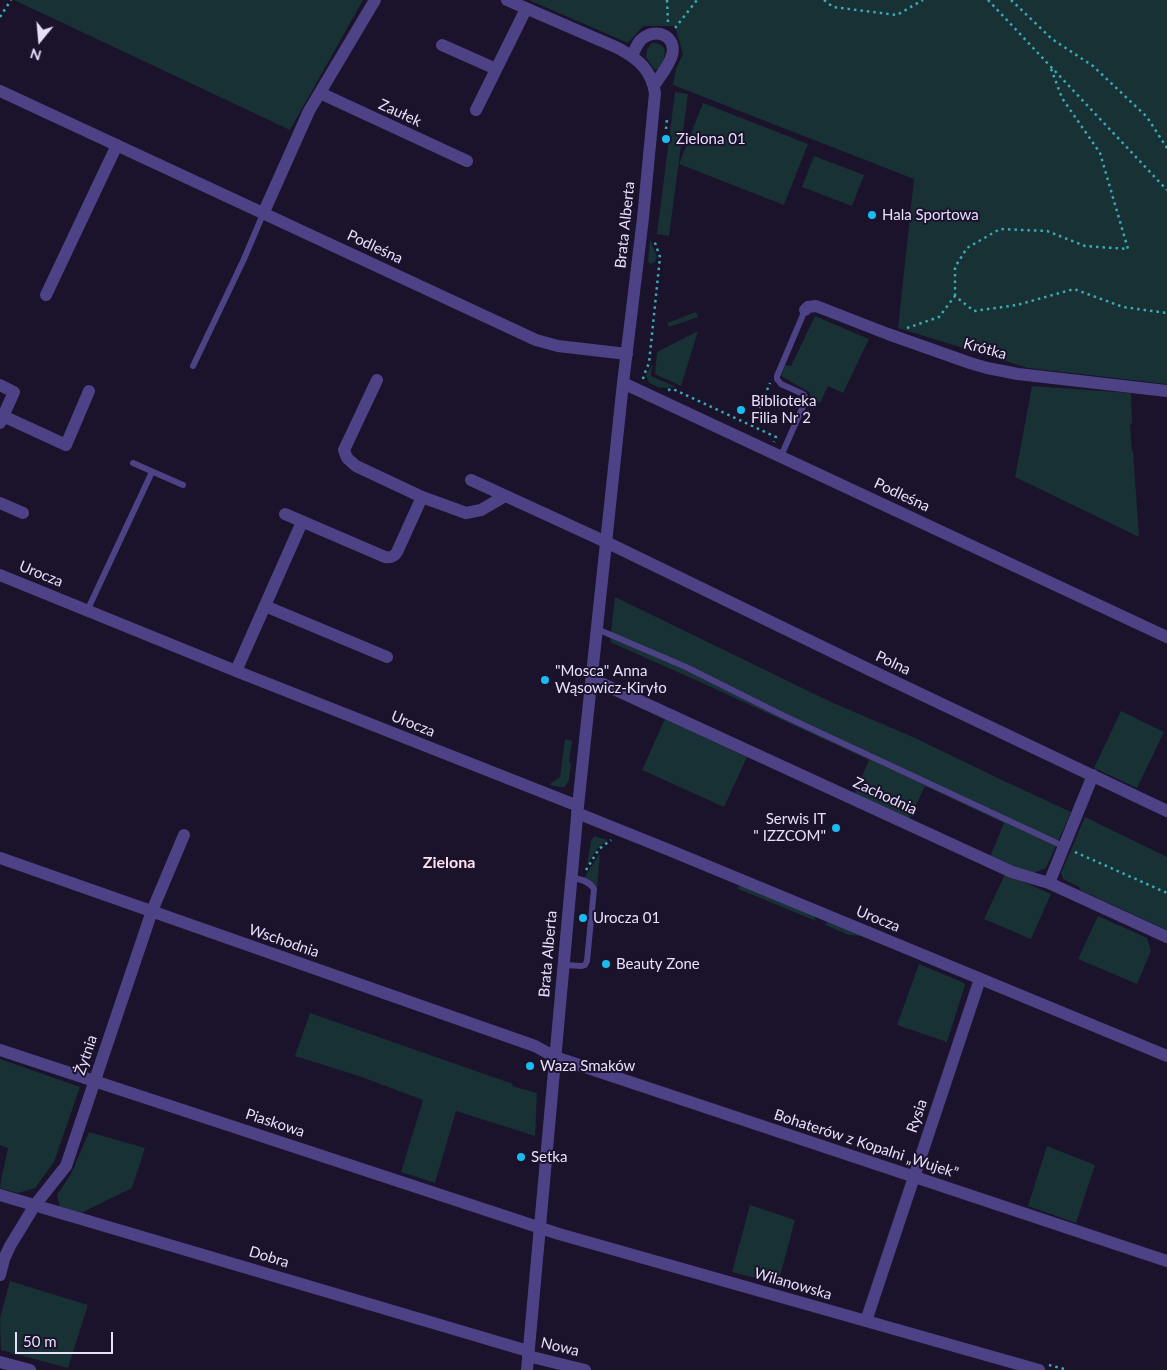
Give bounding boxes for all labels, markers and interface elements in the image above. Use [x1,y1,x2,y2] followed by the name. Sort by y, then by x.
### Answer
[15,15,65,65] north arrow
[28,45,43,65] text: N
[376,95,424,131] street label: Zaułek
[676,130,746,148] place label: Zielona 01
[660,133,672,145] marker: Zielona 01
[611,181,639,269] street label: Brata Alberta
[882,206,979,224] place label: Hala Sportowa
[866,209,878,221] marker: Hala Sportowa
[344,226,406,268] street label: Podleśna
[961,335,1009,363] street label: Krótka
[751,392,816,427] place label: Biblioteka Filia Nr 2
[735,404,747,416] marker: Biblioteka Filia Nr 2
[871,474,933,516] street label: Podleśna
[16,557,66,591] street label: Urocza
[873,647,913,679] street label: Polna
[555,662,667,697] place label: "Mosca" Anna Wąsowicz-Kiryło
[539,674,551,686] marker: "Mosca" Anna Wąsowicz-Kiryło
[388,707,438,741] street label: Urocza
[850,773,920,819] street label: Zachodnia
[753,810,826,845] place label: Serwis IT " IZZCOM"
[830,822,842,834] marker: Serwis IT " IZZCOM"
[423,853,475,873] district label: Zielona
[853,902,903,936] street label: Urocza
[593,909,660,927] place label: Urocza 01
[535,910,561,998] street label: Brata Alberta
[577,912,589,924] marker: Urocza 01
[247,921,321,961] street label: Wschodnia
[616,955,700,973] place label: Beauty Zone
[600,958,612,970] marker: Beauty Zone
[71,1033,101,1077] street label: Żytnia
[540,1057,635,1075] place label: Waza Smaków
[524,1060,536,1072] marker: Waza Smaków
[903,1097,931,1135] street label: Rysia
[243,1105,307,1141] street label: Piaskowa
[772,1106,960,1182] street label: Bohaterów z Kopalni „Wujek”
[531,1148,567,1166] place label: Setka
[515,1151,527,1163] marker: Setka
[247,1242,291,1272] street label: Dobra
[752,1264,834,1304] street label: Wilanowska
[18,1322,115,1354] scale bar
[23,1332,57,1350] text: 50 m
[539,1334,581,1360] street label: Nowa

